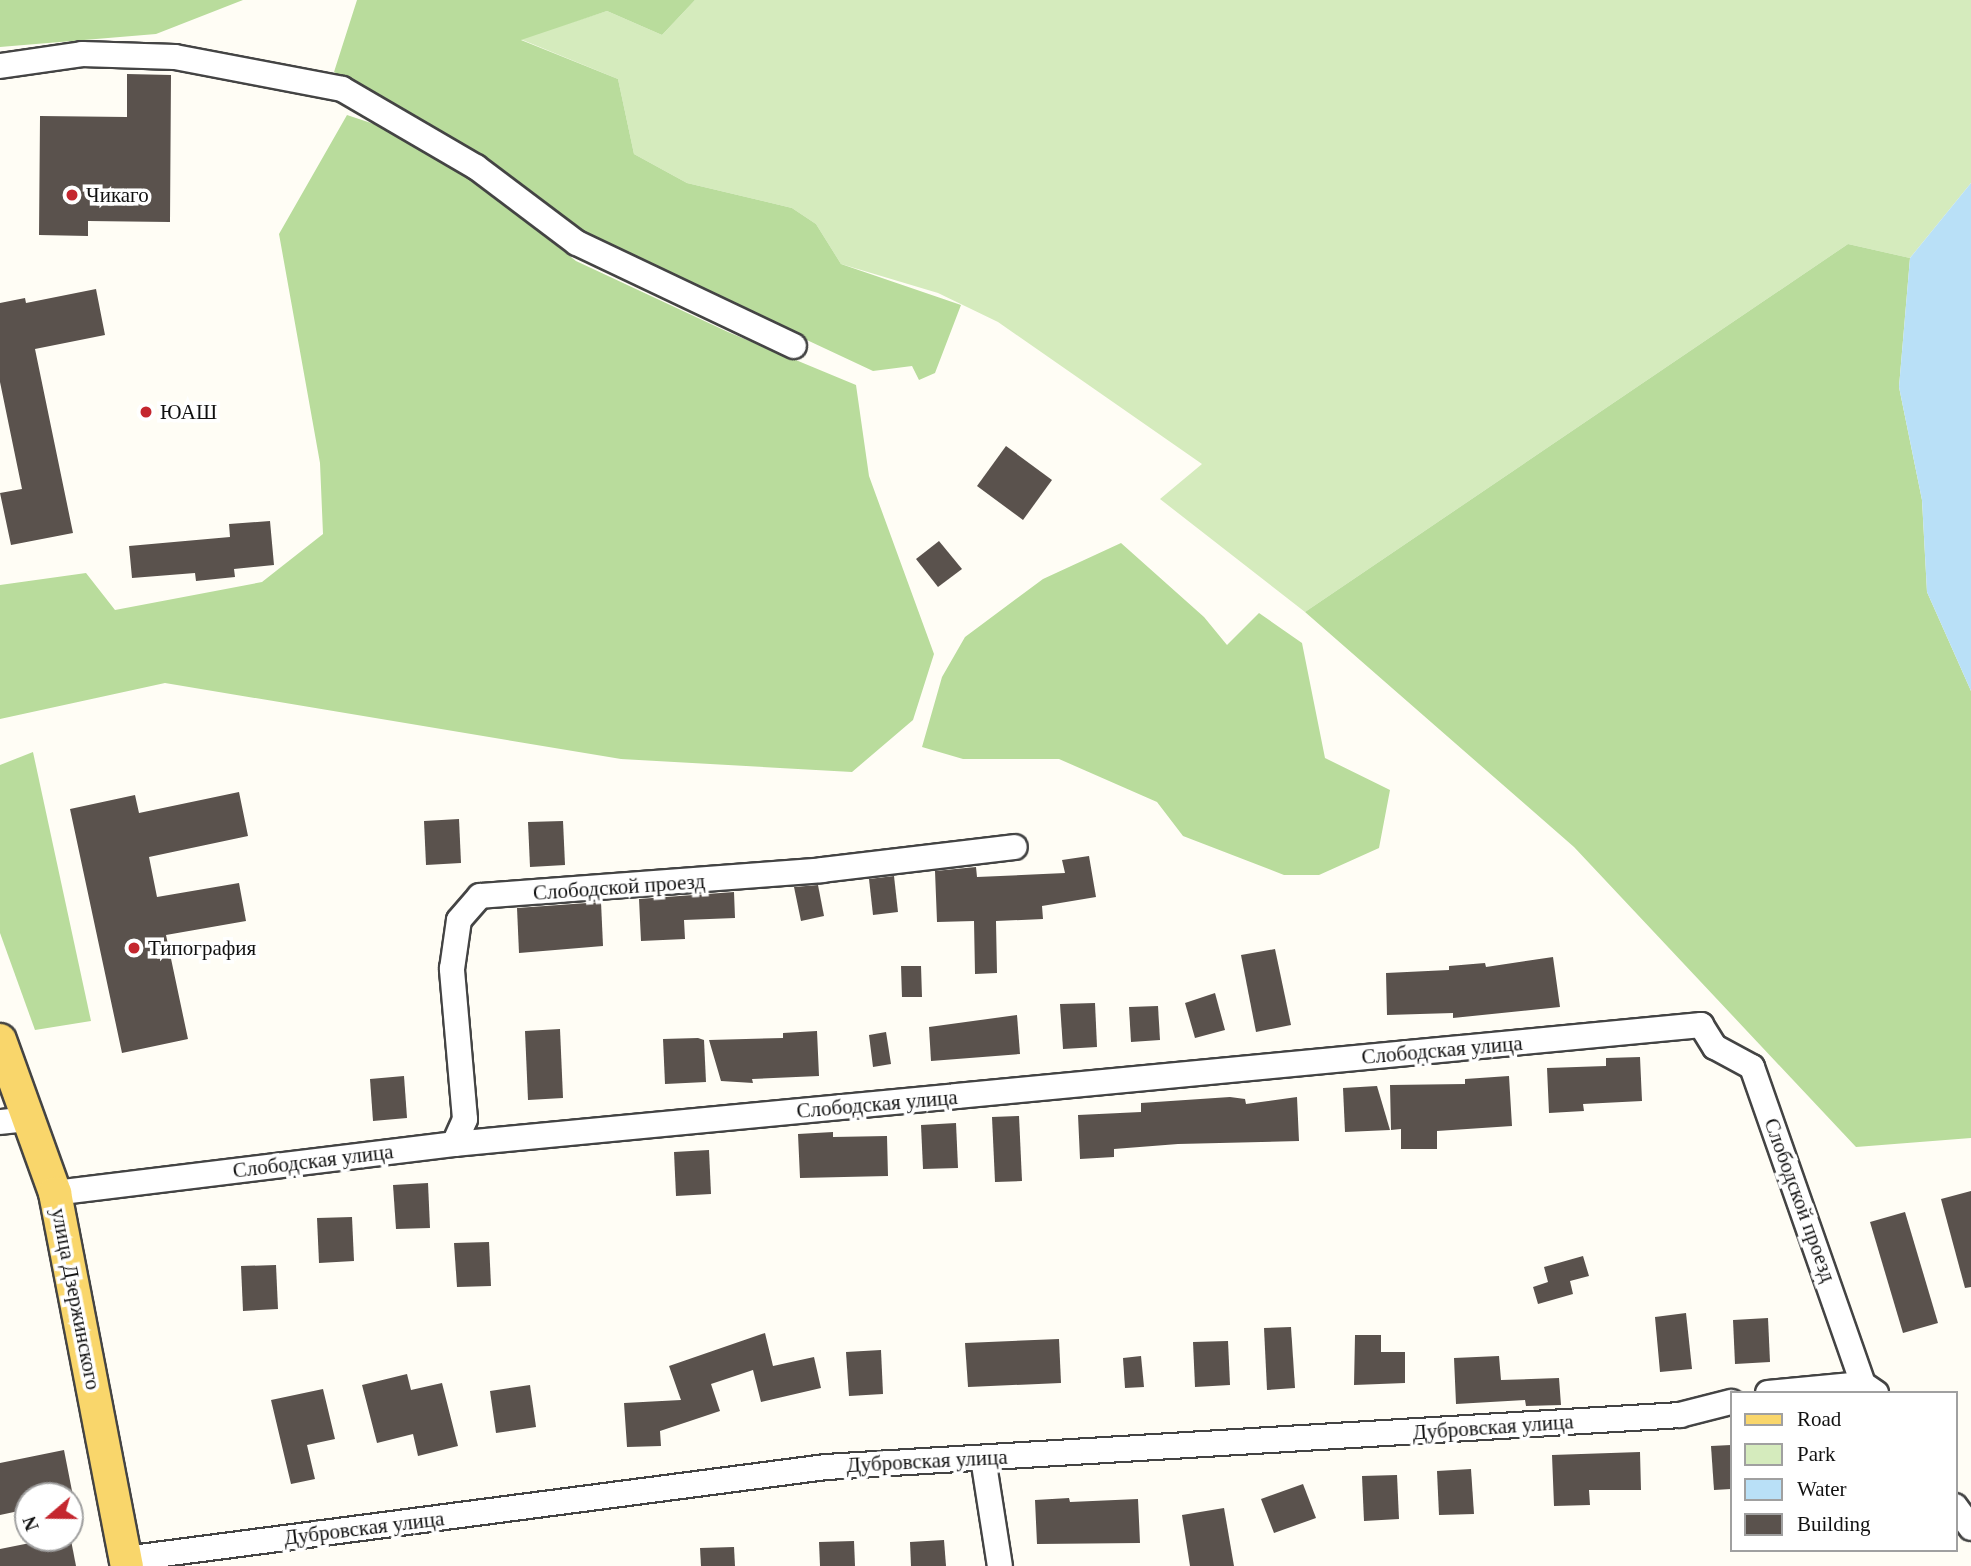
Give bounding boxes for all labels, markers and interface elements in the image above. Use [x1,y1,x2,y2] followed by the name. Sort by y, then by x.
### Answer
[86,182,149,208] place label: Чикаго
[64,187,80,203] marker: Чикаго
[160,399,217,425] place label: ЮАШ
[138,404,154,420] marker: ЮАШ
[532,868,706,906] street label: Слободской проезд
[148,935,256,961] place label: Типография
[126,940,142,956] marker: Типография
[1360,1030,1524,1070] street label: Слободская улица
[795,1084,959,1124] street label: Слободская улица
[1759,1115,1841,1285] street label: Слободской проезд
[231,1139,395,1183] street label: Слободская улица
[46,1206,106,1392] street label: улица Дзержинского
[1730,1391,1957,1552] legend
[1797,1407,1841,1431] text: Road
[1412,1409,1574,1445] street label: Дубровская улица
[1797,1442,1836,1466] text: Park
[846,1444,1008,1478] street label: Дубровская улица
[1797,1477,1847,1501] text: Water
[14,1482,84,1552] north arrow
[282,1506,446,1550] street label: Дубровская улица
[1797,1512,1871,1536] text: Building
[18,1514,43,1534] text: N

